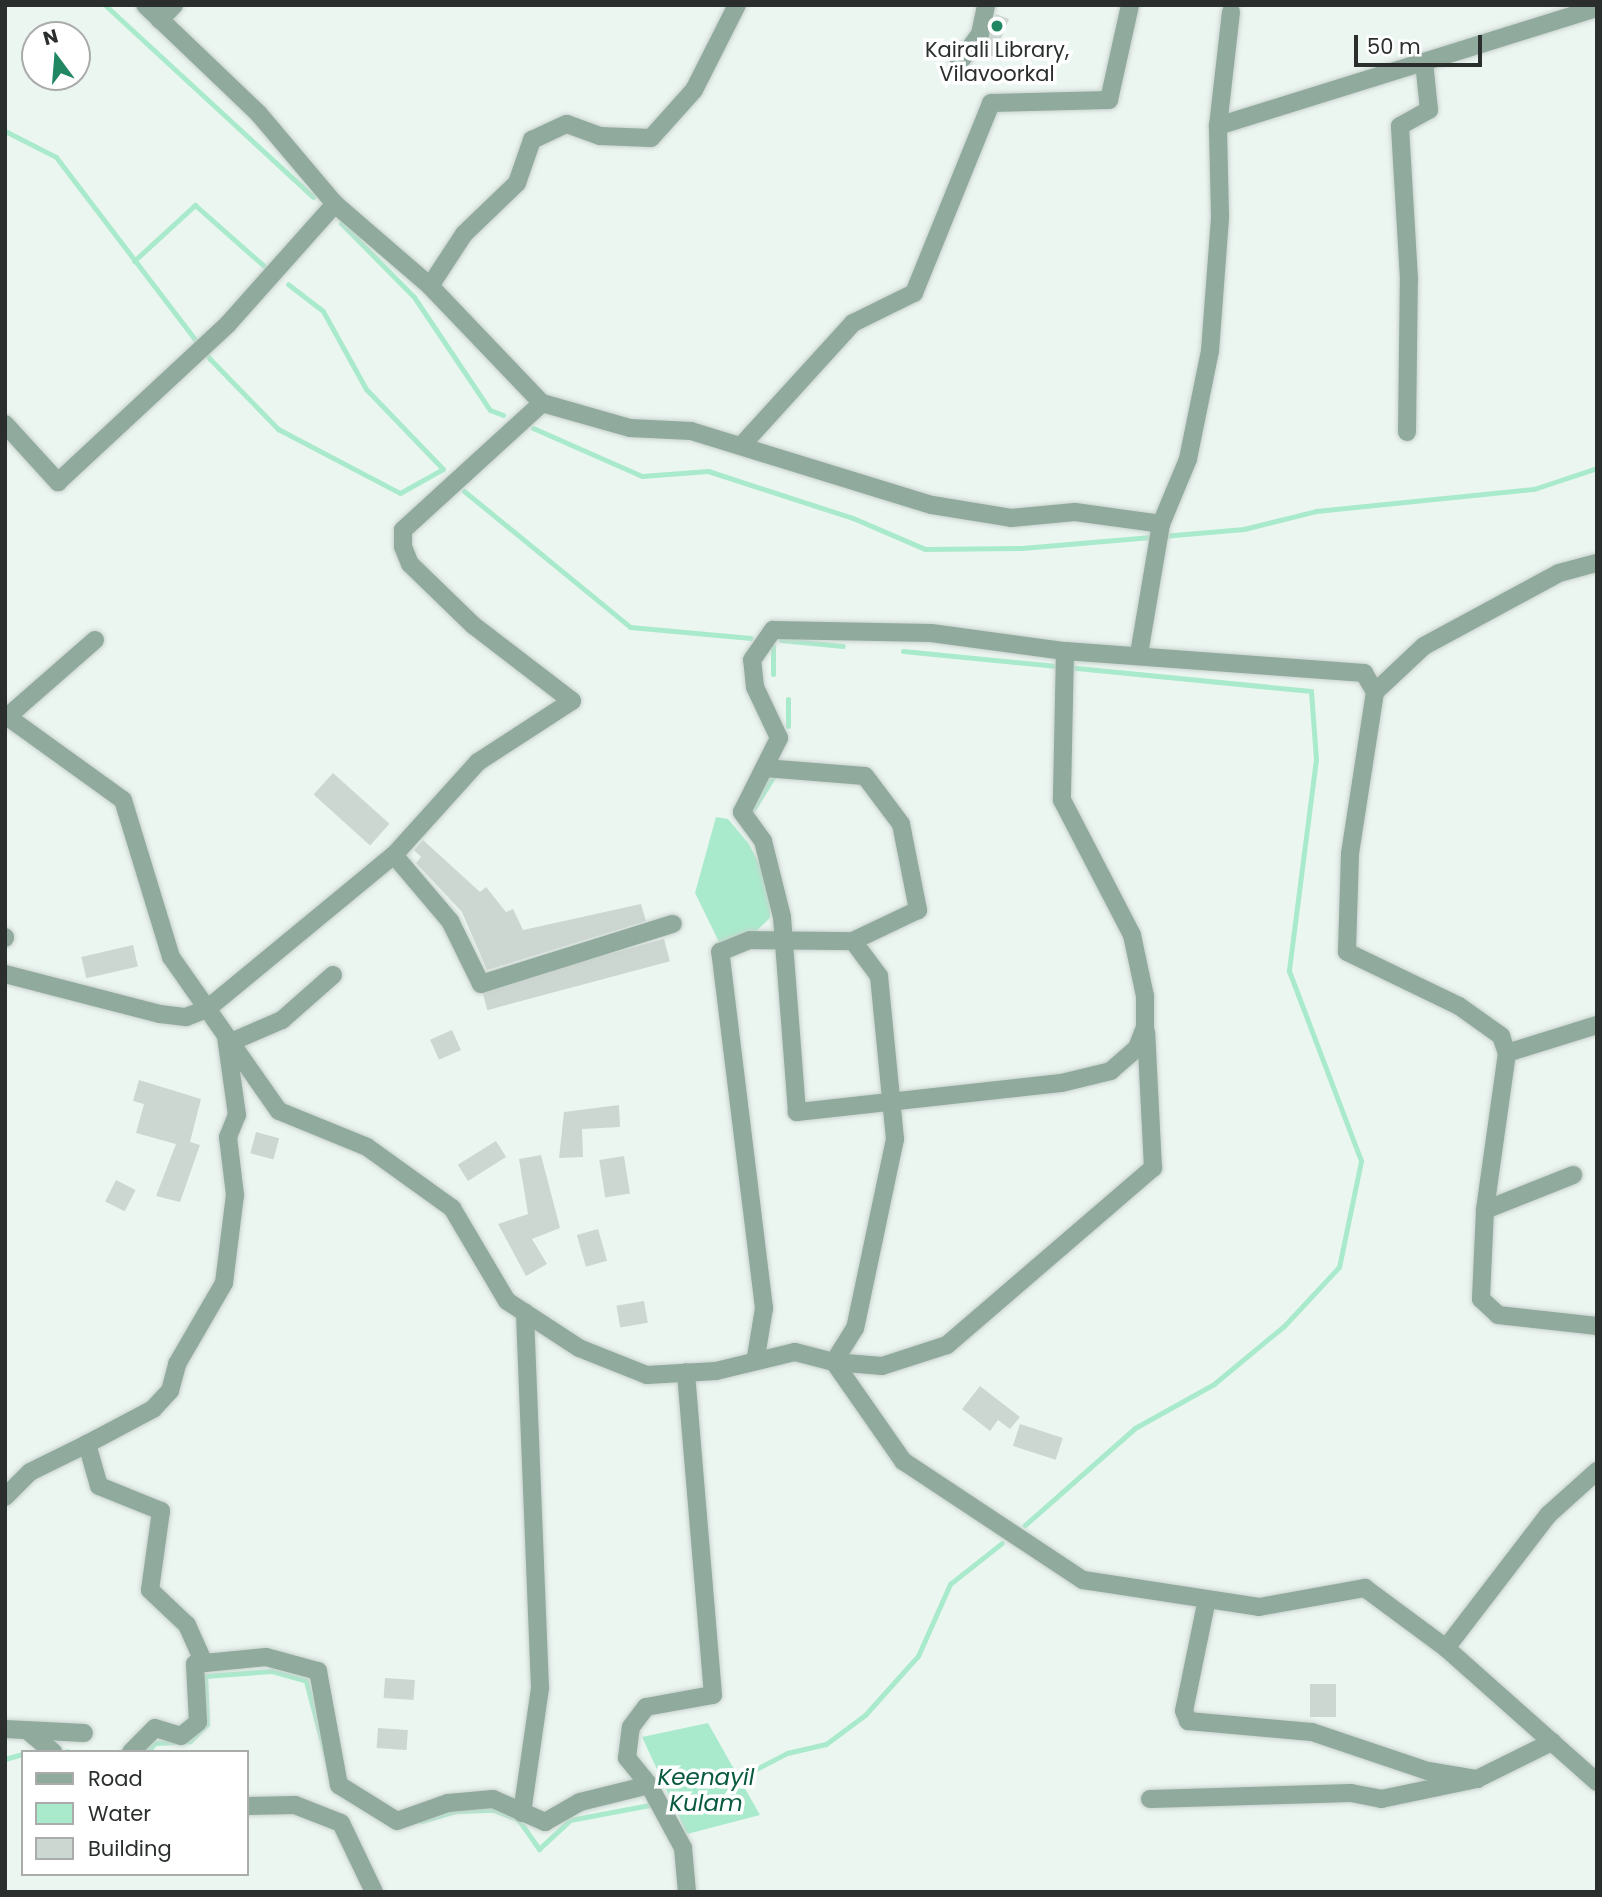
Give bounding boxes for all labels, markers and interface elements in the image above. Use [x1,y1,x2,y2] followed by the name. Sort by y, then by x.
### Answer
[989,18,1005,34] marker: Kairali Library, Vilavoorkal
[21,21,91,91] north arrow
[1357,21,1485,65] scale bar
[40,22,61,52] text: N
[1367,32,1421,61] text: 50 m
[925,37,1069,87] place label: Kairali Library, Vilavoorkal
[21,1750,248,1876] legend
[658,1763,754,1817] water label: Keenayil Kulam
[88,1764,143,1793] text: Road
[88,1799,151,1828] text: Water
[88,1834,172,1863] text: Building

